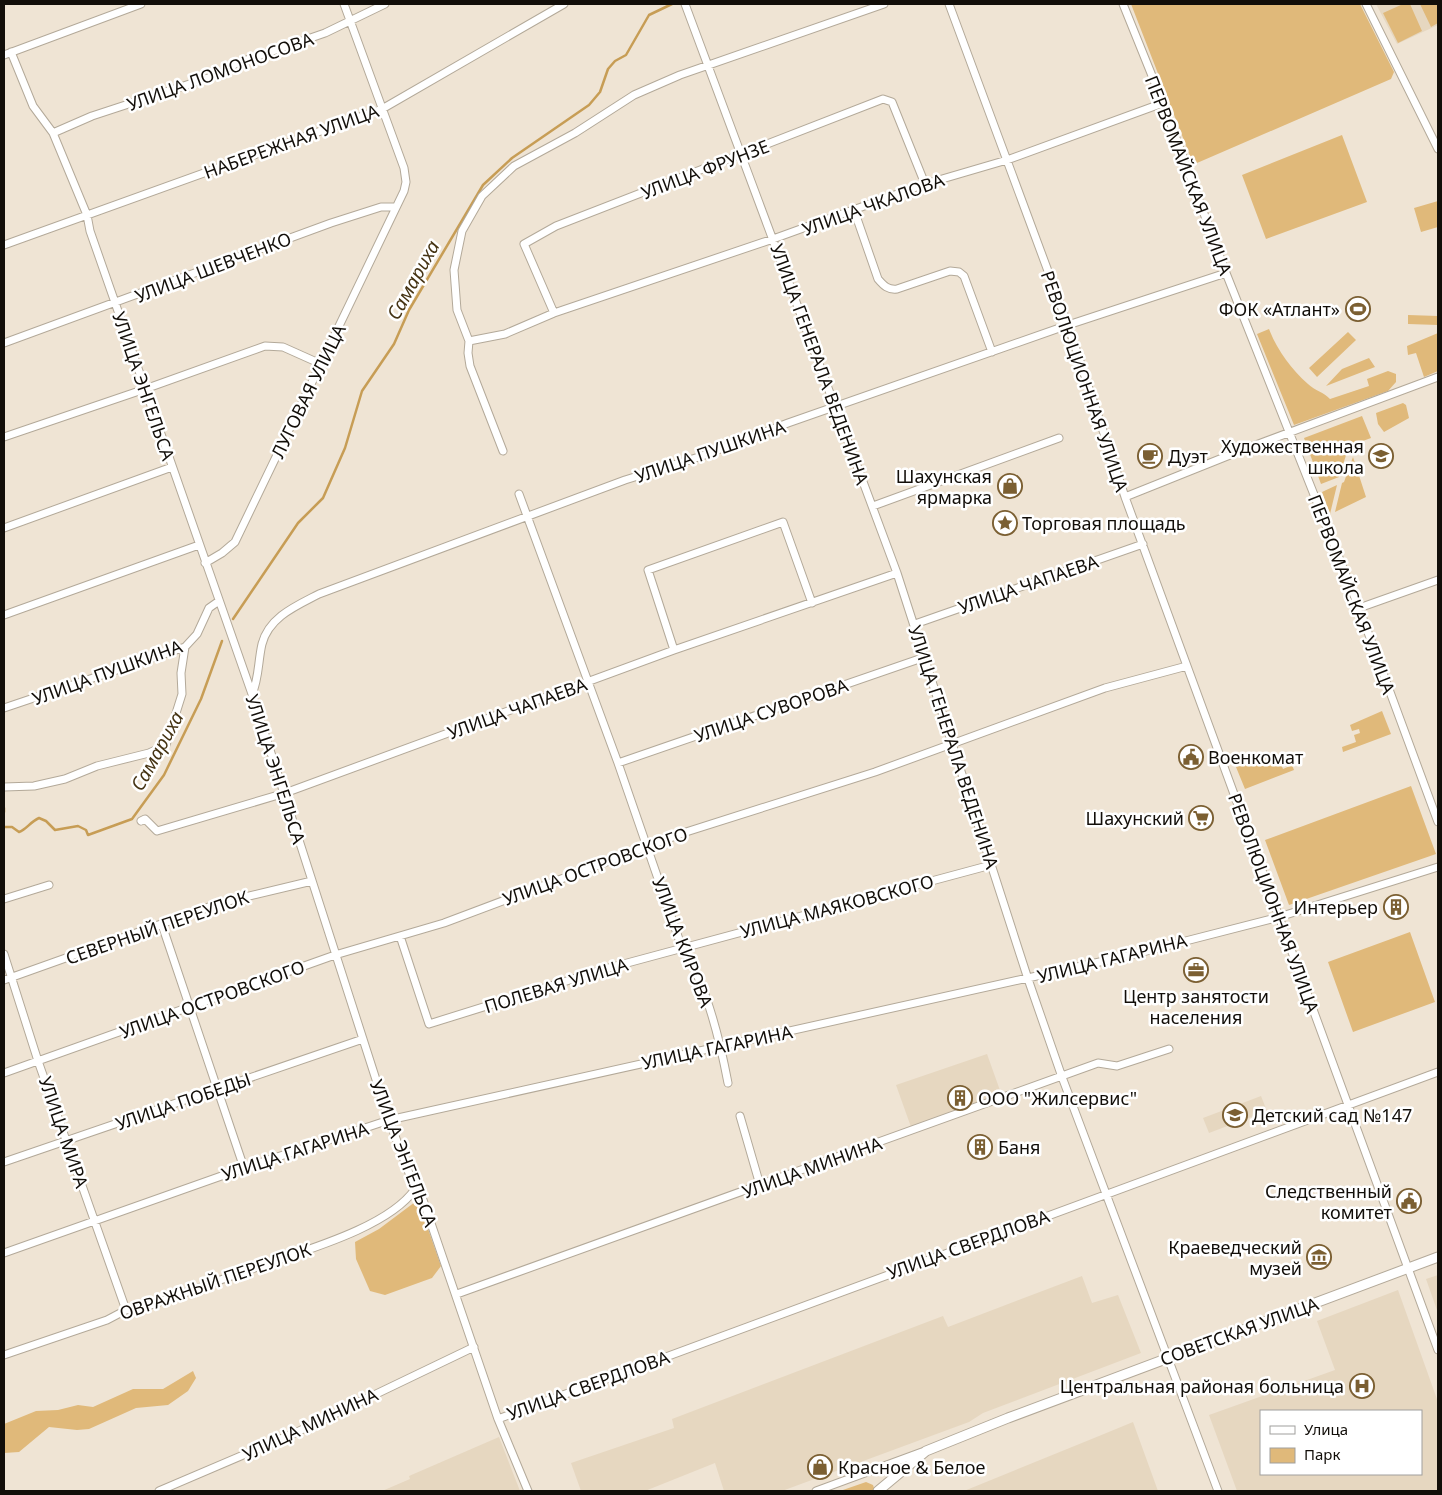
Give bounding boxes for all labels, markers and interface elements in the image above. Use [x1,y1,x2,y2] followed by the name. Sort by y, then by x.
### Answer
[124,26,317,116] street label: УЛИЦА ЛОМОНОСОВА
[1140,72,1238,279] street label: ПЕРВОМАЙСКАЯ УЛИЦА
[200,98,382,184] street label: НАБЕРЕЖНАЯ УЛИЦА
[638,134,772,204] street label: УЛИЦА ФРУНЗЕ
[799,167,948,241] street label: УЛИЦА ЧКАЛОВА
[131,226,295,308] street label: УЛИЦА ШЕВЧЕНКО
[380,235,446,324] water label: Самариха
[765,240,875,488] street label: УЛИЦА ГЕНЕРАЛА ВЕДЕНИНА
[1036,267,1134,495] street label: РЕВОЛЮЦИОННАЯ УЛИЦА
[1345,296,1371,322] sports icon: ФОК «Атлант»
[1219,297,1340,321] place label: ФОК «Атлант»
[107,308,181,464] street label: УЛИЦА ЭНГЕЛЬСА
[265,320,351,462] street label: ЛУГОВАЯ УЛИЦА
[632,414,789,488] street label: УЛИЦА ПУШКИНА
[1221,434,1364,479] place label: Художественная школа
[1137,443,1163,469] cafe icon: Дуэт
[1368,443,1394,469] school or university icon: Художественная школа
[1168,444,1209,468] place label: Дуэт
[896,464,992,509] place label: Шахунская ярмарка
[997,473,1023,499] shop icon: Шахунская ярмарка
[1303,491,1401,698] street label: ПЕРВОМАЙСКАЯ УЛИЦА
[992,510,1018,536] place icon: Торговая площадь
[1022,511,1186,535] place label: Торговая площадь
[955,549,1102,619] street label: УЛИЦА ЧАПАЕВА
[903,622,1005,872] street label: УЛИЦА ГЕНЕРАЛА ВЕДЕНИНА
[29,634,186,710] street label: УЛИЦА ПУШКИНА
[444,671,590,744] street label: УЛИЦА ЧАПАЕВА
[691,672,851,748] street label: УЛИЦА СУВОРОВА
[241,691,312,847] street label: УЛИЦА ЭНГЕЛЬСА
[124,706,190,795] water label: Самариха
[1178,744,1204,770] public building icon: Военкомат
[1208,745,1304,769] place label: Военкомат
[1223,790,1325,1017] street label: РЕВОЛЮЦИОННАЯ УЛИЦА
[1188,805,1214,831] supermarket icon: Шахунский
[1086,806,1184,830] place label: Шахунский
[499,821,691,911] street label: УЛИЦА ОСТРОВСКОГО
[738,869,936,943] street label: УЛИЦА МАЯКОВСКОГО
[647,873,719,1011] street label: УЛИЦА КИРОВА
[62,884,252,970] street label: СЕВЕРНЫЙ ПЕРЕУЛОК
[1383,894,1409,920] building icon: Интерьер
[1294,895,1378,919] place label: Интерьер
[1035,928,1190,988] street label: УЛИЦА ГАГАРИНА
[481,952,631,1018] street label: ПОЛЕВАЯ УЛИЦА
[116,954,308,1044] street label: УЛИЦА ОСТРОВСКОГО
[1183,957,1209,983] office icon: Центр занятости населения
[1123,984,1269,1029] place label: Центр занятости населения
[640,1019,795,1075] street label: УЛИЦА ГАГАРИНА
[112,1067,254,1135] street label: УЛИЦА ПОБЕДЫ
[34,1073,94,1191] street label: УЛИЦА МИРА
[365,1076,443,1231] street label: УЛИЦА ЭНГЕЛЬСА
[947,1085,973,1111] building icon: ООО "Жилсервис"
[978,1086,1137,1110] place label: ООО "Жилсервис"
[1222,1102,1248,1128] school or university icon: Детский сад №147
[1252,1103,1412,1127] place label: Детский сад №147
[218,1116,372,1186] street label: УЛИЦА ГАГАРИНА
[739,1130,886,1203] street label: УЛИЦА МИНИНА
[967,1134,993,1160] building icon: Баня
[998,1135,1041,1159] place label: Баня
[1265,1179,1393,1224] place label: Следственный комитет
[1396,1188,1422,1214] public building icon: Следственный комитет
[883,1203,1053,1285] street label: УЛИЦА СВЕРДЛОВА
[1168,1235,1302,1280] place label: Краеведческий музей
[116,1237,315,1325] street label: ОВРАЖНЫЙ ПЕРЕУЛОК
[1306,1244,1332,1270] museum icon: Краеведческий музей
[1156,1291,1322,1371] street label: СОВЕТСКАЯ УЛИЦА
[503,1344,673,1426] street label: УЛИЦА СВЕРДЛОВА
[1349,1373,1375,1399] hospital icon: Центральная районая больница
[1060,1374,1344,1398] place label: Центральная районая больница
[238,1382,382,1466] street label: УЛИЦА МИНИНА
[1260,1410,1422,1475] legend
[1304,1419,1348,1439] text: Улица
[1304,1444,1340,1464] text: Парк
[807,1454,833,1480] shop icon: Красное & Белое
[838,1455,986,1479] place label: Красное & Белое

